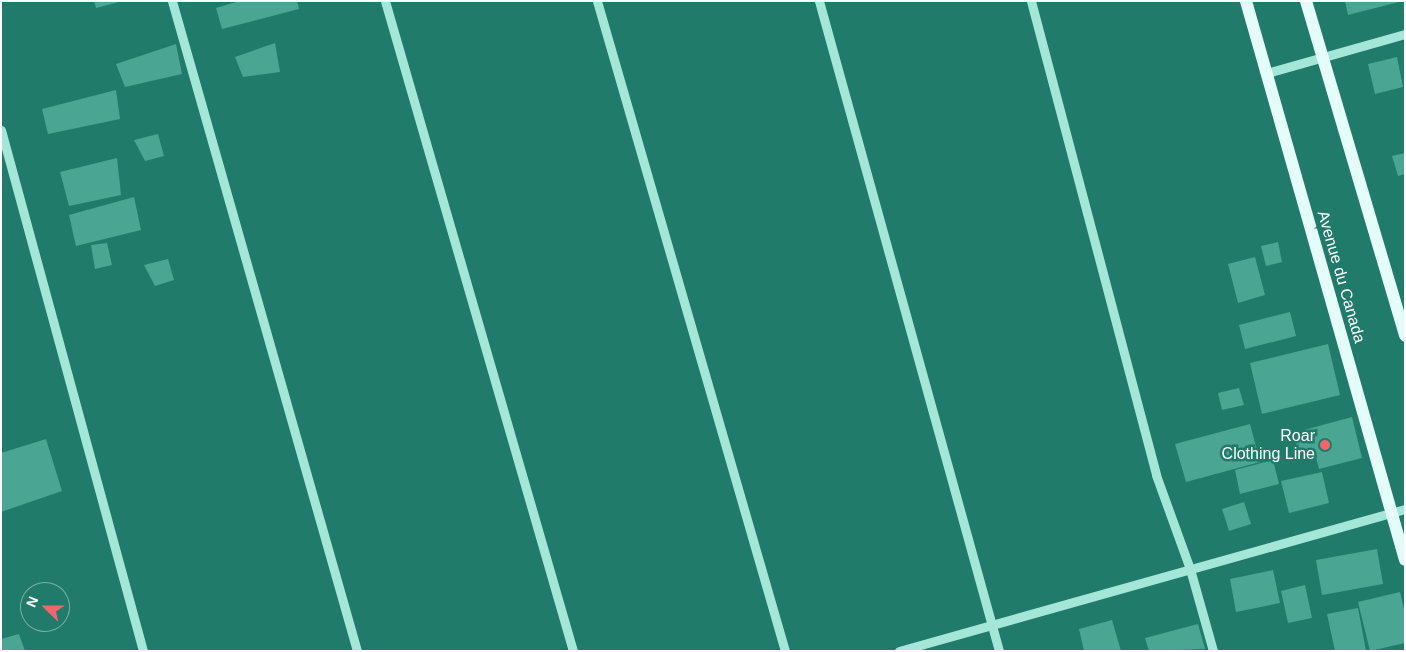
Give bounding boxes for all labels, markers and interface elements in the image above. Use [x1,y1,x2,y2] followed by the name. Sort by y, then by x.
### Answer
[1313,209,1369,345] street label: Avenue du Canada
[1222,426,1315,464] place label: Roar Clothing Line
[1319,439,1331,451] marker: Roar Clothing Line
[20,582,70,632] north arrow
[23,594,41,609] text: N

